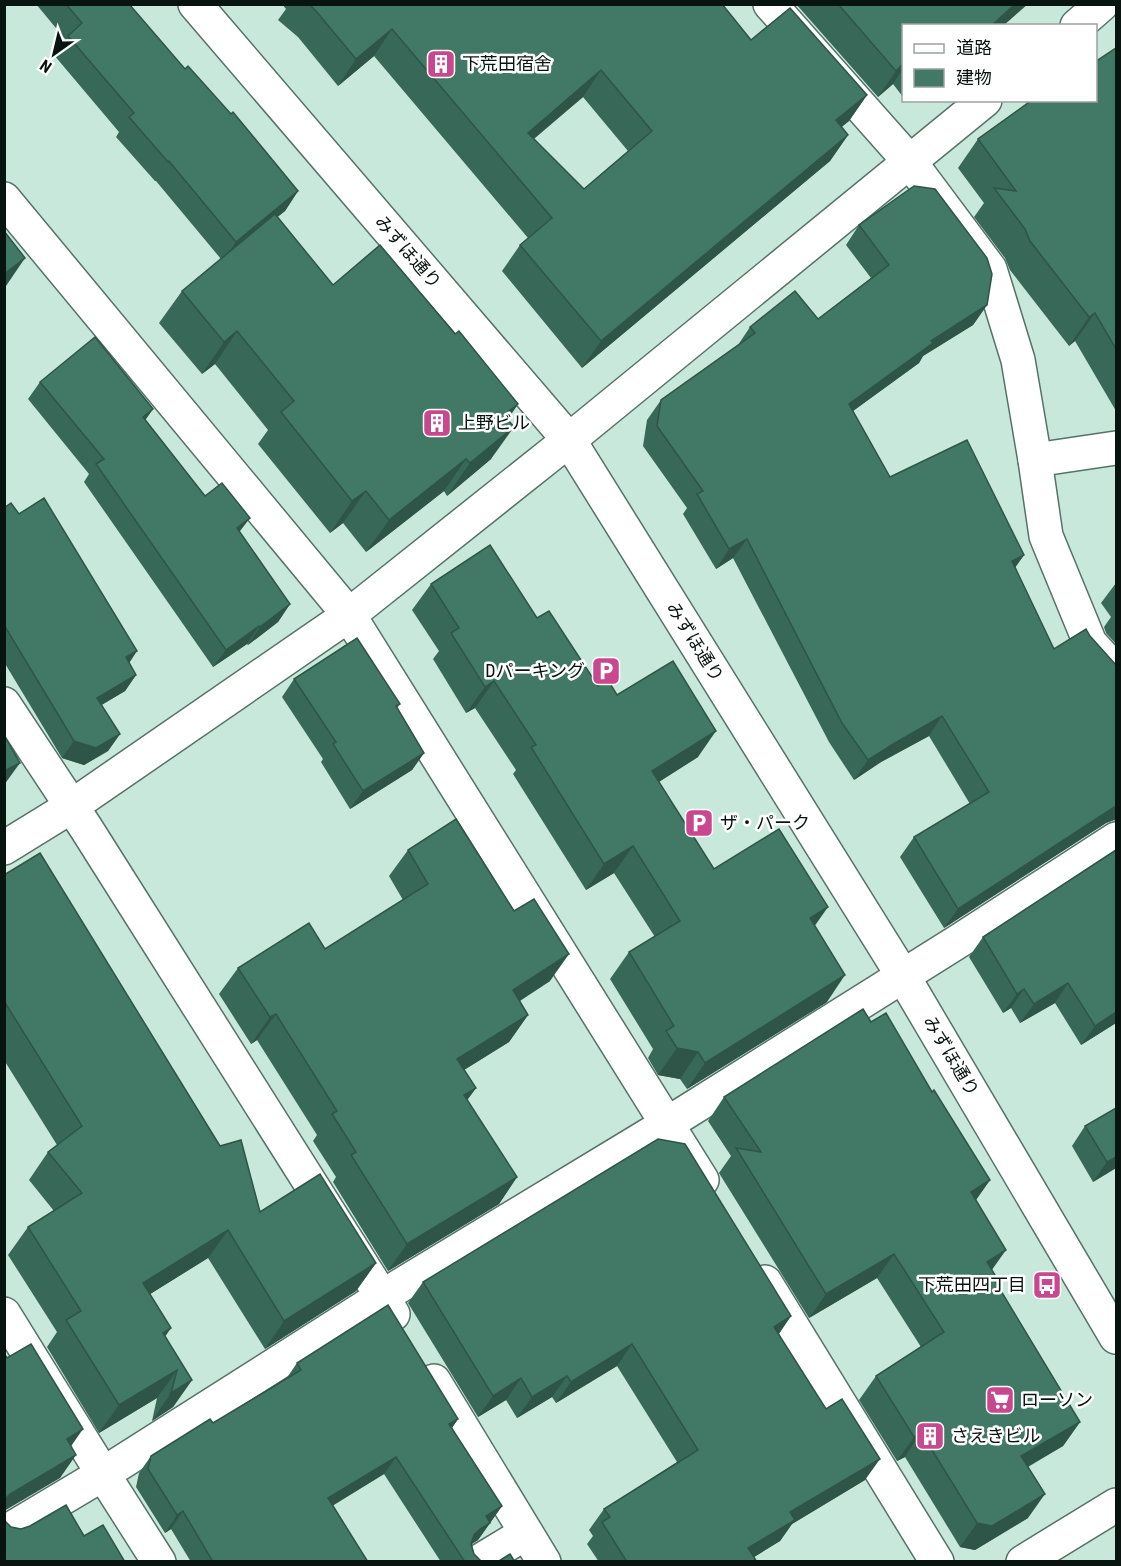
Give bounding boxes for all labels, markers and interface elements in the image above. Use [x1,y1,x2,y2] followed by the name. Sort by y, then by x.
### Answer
[24,24,84,84] north arrow
[902,24,1097,102] legend
[956,37,992,58] text: 道路
[425,48,457,80] building icon: 下荒田宿舍
[462,53,552,74] place label: 下荒田宿舍
[37,55,55,77] text: N
[956,67,992,88] text: 建物
[371,211,446,293] street label: みずほ通り
[421,407,453,439] building icon: 上野ビル
[458,412,530,433] place label: 上野ビル
[663,598,728,685] street label: みずほ通り
[590,655,622,687] parking icon: Dパーキング
[485,660,585,681] place label: Dパーキング
[683,807,715,839] parking icon: ザ・パーク
[720,812,810,833] place label: ザ・パーク
[919,1012,984,1100] street label: みずほ通り
[1031,1269,1063,1301] bus stop icon: 下荒田四丁目
[918,1274,1026,1295] place label: 下荒田四丁目
[984,1384,1016,1416] supermarket icon: ローソン
[1021,1389,1093,1410] place label: ローソン
[914,1420,946,1452] building icon: さえきビル
[951,1425,1040,1446] place label: さえきビル

